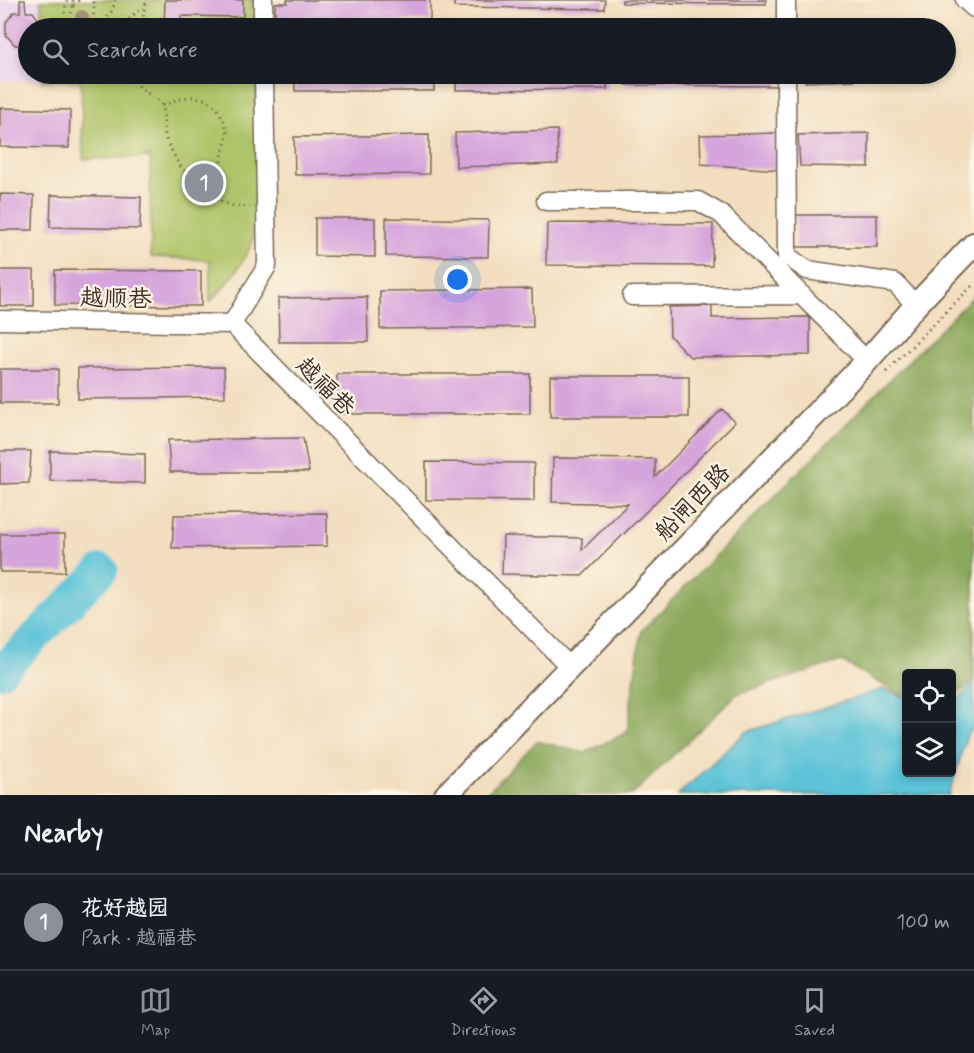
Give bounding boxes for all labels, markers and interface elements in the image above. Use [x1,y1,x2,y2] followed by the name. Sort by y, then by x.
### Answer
[18,18,956,84] search box
[39,35,72,68] icon: search
[87,37,198,65] text: Search here
[184,160,224,206] pin: 1
[443,265,472,294] your location
[80,283,152,316] street label: 越顺巷
[289,351,361,423] street label: 越福巷
[649,458,738,548] street label: 船闸西路
[902,669,956,777] map controls
[902,669,956,723] button: locate
[902,723,956,777] button: layers
[24,817,103,851] text: Nearby
[81,895,169,923] text: 花好越园
[39,909,48,936] text: 1
[896,909,950,936] text: 100 m
[81,925,196,952] text: Park · 越福巷
[139,984,172,1041] tab: Map
[450,984,516,1041] tab: Directions
[794,984,835,1041] tab: Saved

